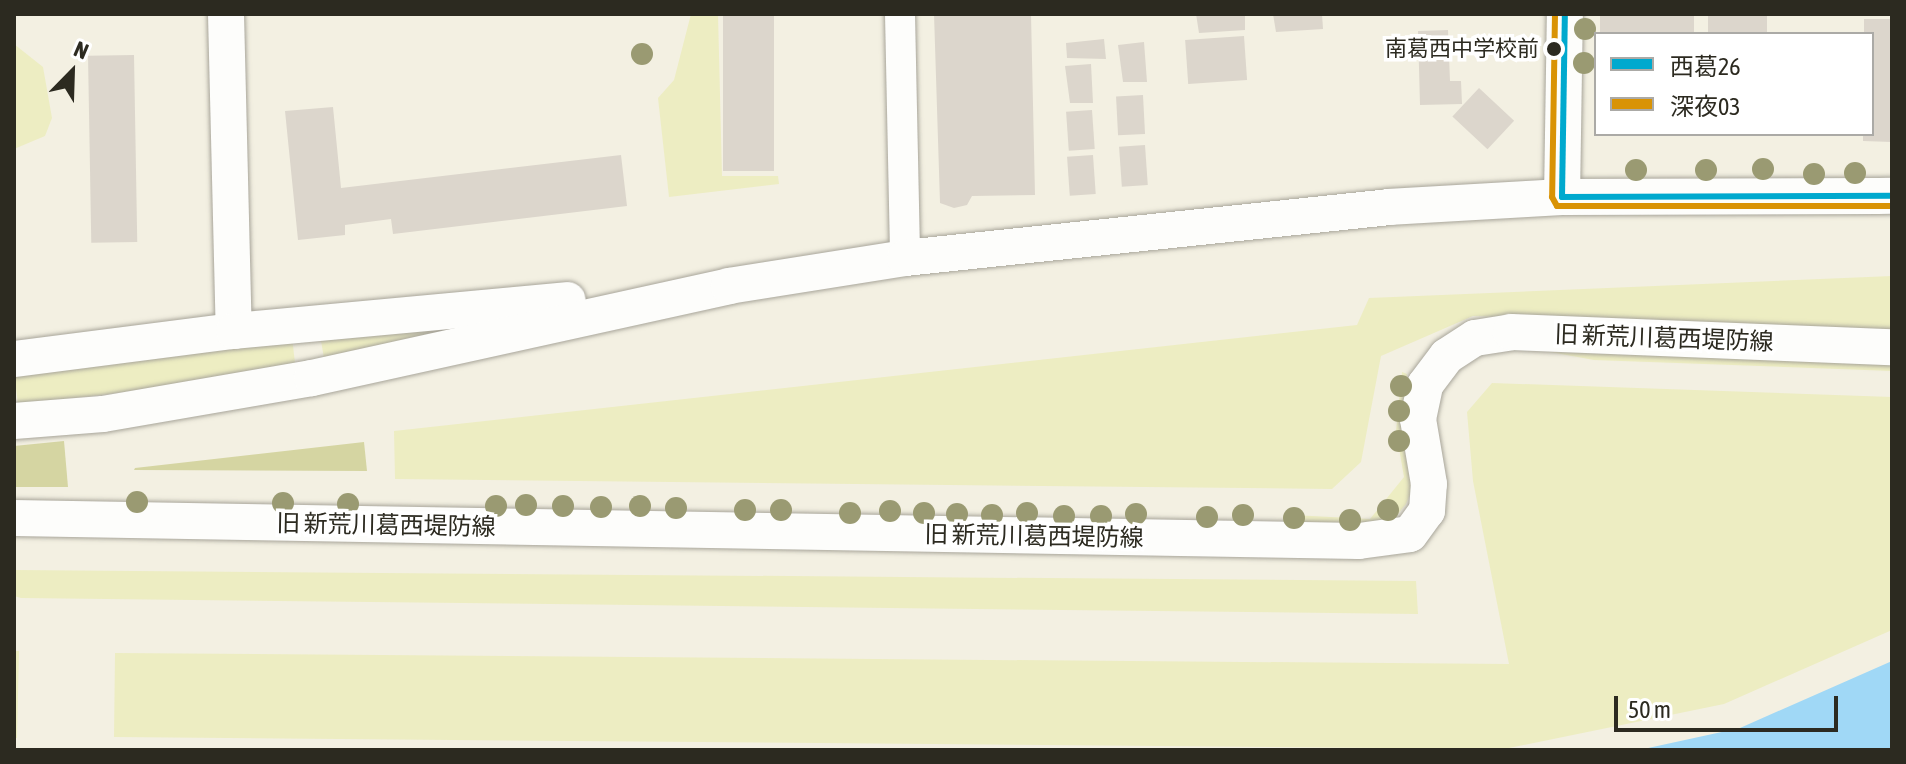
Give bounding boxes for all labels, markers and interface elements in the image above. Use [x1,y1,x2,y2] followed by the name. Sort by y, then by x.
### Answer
[32,32,112,112] north arrow
[1594,32,1874,136] legend
[70,35,92,64] text: N
[1385,36,1539,62] place label: 南葛西中学校前
[1546,41,1562,57] marker: 南葛西中学校前
[1670,53,1741,80] text: 西葛26
[1670,93,1741,120] text: 深夜03
[1554,320,1774,356] street label: 旧 新荒川葛西堤防線
[276,509,496,541] street label: 旧 新荒川葛西堤防線
[924,520,1144,552] street label: 旧 新荒川葛西堤防線
[1618,680,1842,730] scale bar
[1628,696,1671,723] text: 50 m

